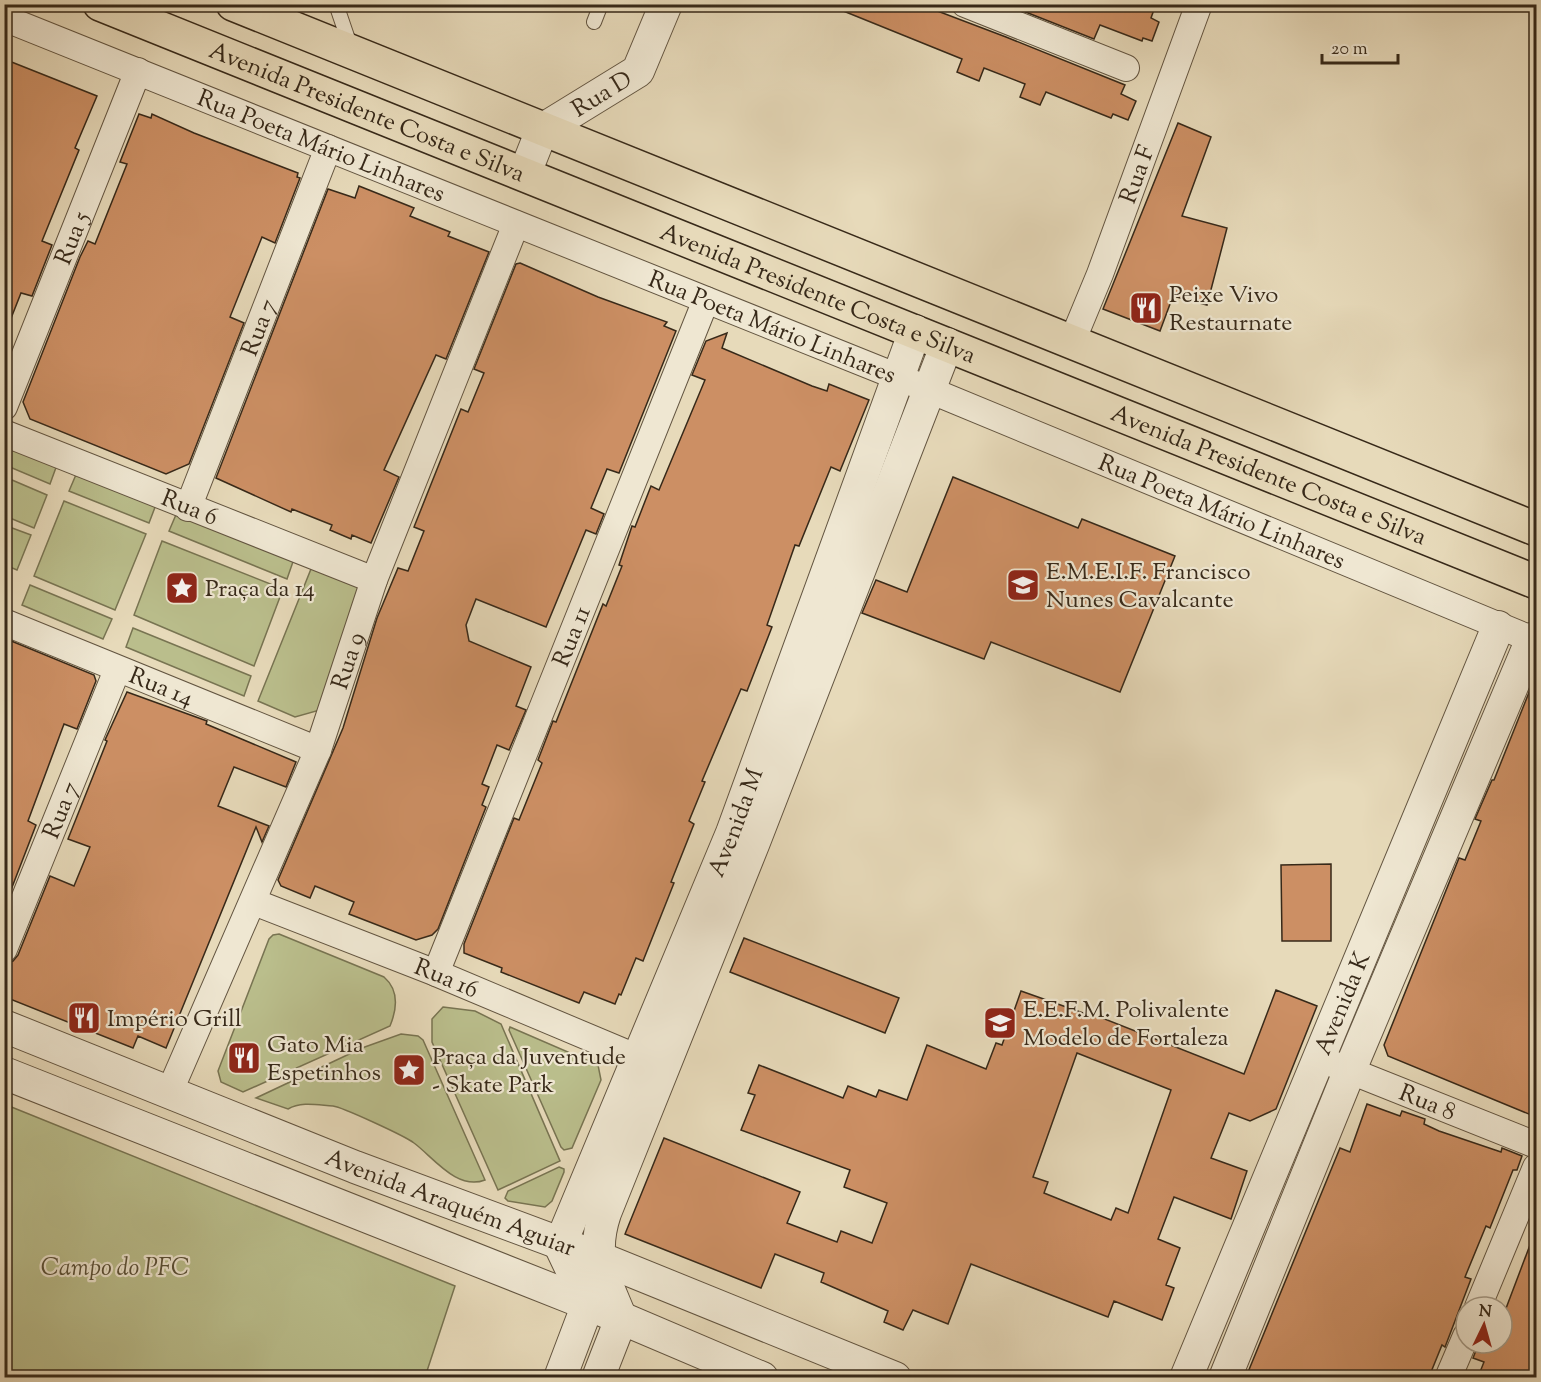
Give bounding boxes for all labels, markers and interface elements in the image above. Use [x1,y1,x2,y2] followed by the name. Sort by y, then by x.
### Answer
[1322,27,1398,65] scale bar
[203,35,529,192] street label: Avenida Presidente Costa e Silva
[1331,37,1368,63] text: 20 m
[566,64,639,127] street label: Rua D
[192,82,450,212] street label: Rua Poeta Mário Linhares
[1112,141,1165,209] street label: Rua F
[47,207,99,270] street label: Rua 5
[654,216,980,374] street label: Avenida Presidente Costa e Silva
[643,263,901,393] street label: Rua Poeta Mário Linhares
[1169,279,1292,341] place label: Peixe Vivo Restaurnate
[1128,290,1164,326] restaurant icon: Peixe Vivo Restaurnate
[234,294,287,361] street label: Rua 7
[1105,398,1431,555] street label: Avenida Presidente Costa e Silva
[1093,447,1350,579] street label: Rua Poeta Mário Linhares
[156,482,223,535] street label: Rua 6
[1046,556,1251,618] place label: E.M.E.I.F. Francisco Nunes Cavalcante
[1005,567,1041,603] school or university icon: E.M.E.I.F. Francisco Nunes Cavalcante
[164,570,200,606] place icon: Praça da 14
[205,573,315,607] place label: Praça da 14
[546,601,601,672] street label: Rua 11
[324,628,375,694] street label: Rua 9
[123,660,198,716] street label: Rua 14
[700,764,773,883] street label: Avenida M
[35,777,89,844] street label: Rua 7
[1307,947,1380,1061] street label: Avenida K
[409,951,483,1008] street label: Rua 16
[1023,994,1229,1056] place label: E.E.F.M. Polivalente Modelo de Fortaleza
[66,1000,102,1036] restaurant icon: Império Grill
[107,1003,242,1037] place label: Império Grill
[982,1005,1018,1041] school or university icon: E.E.F.M. Polivalente Modelo de Fortaleza
[267,1029,381,1091] place label: Gato Mia Espetinhos
[226,1040,262,1076] restaurant icon: Gato Mia Espetinhos
[432,1041,626,1103] place label: Praça da Juventude - Skate Park
[391,1052,427,1088] place icon: Praça da Juventude - Skate Park
[1393,1077,1460,1130] street label: Rua 8
[319,1142,580,1266] street label: Avenida Araquém Aguiar
[41,1252,189,1286] park label: Campo do PFC
[1454,1295,1514,1355] north arrow
[1478,1301,1493,1325] text: N

